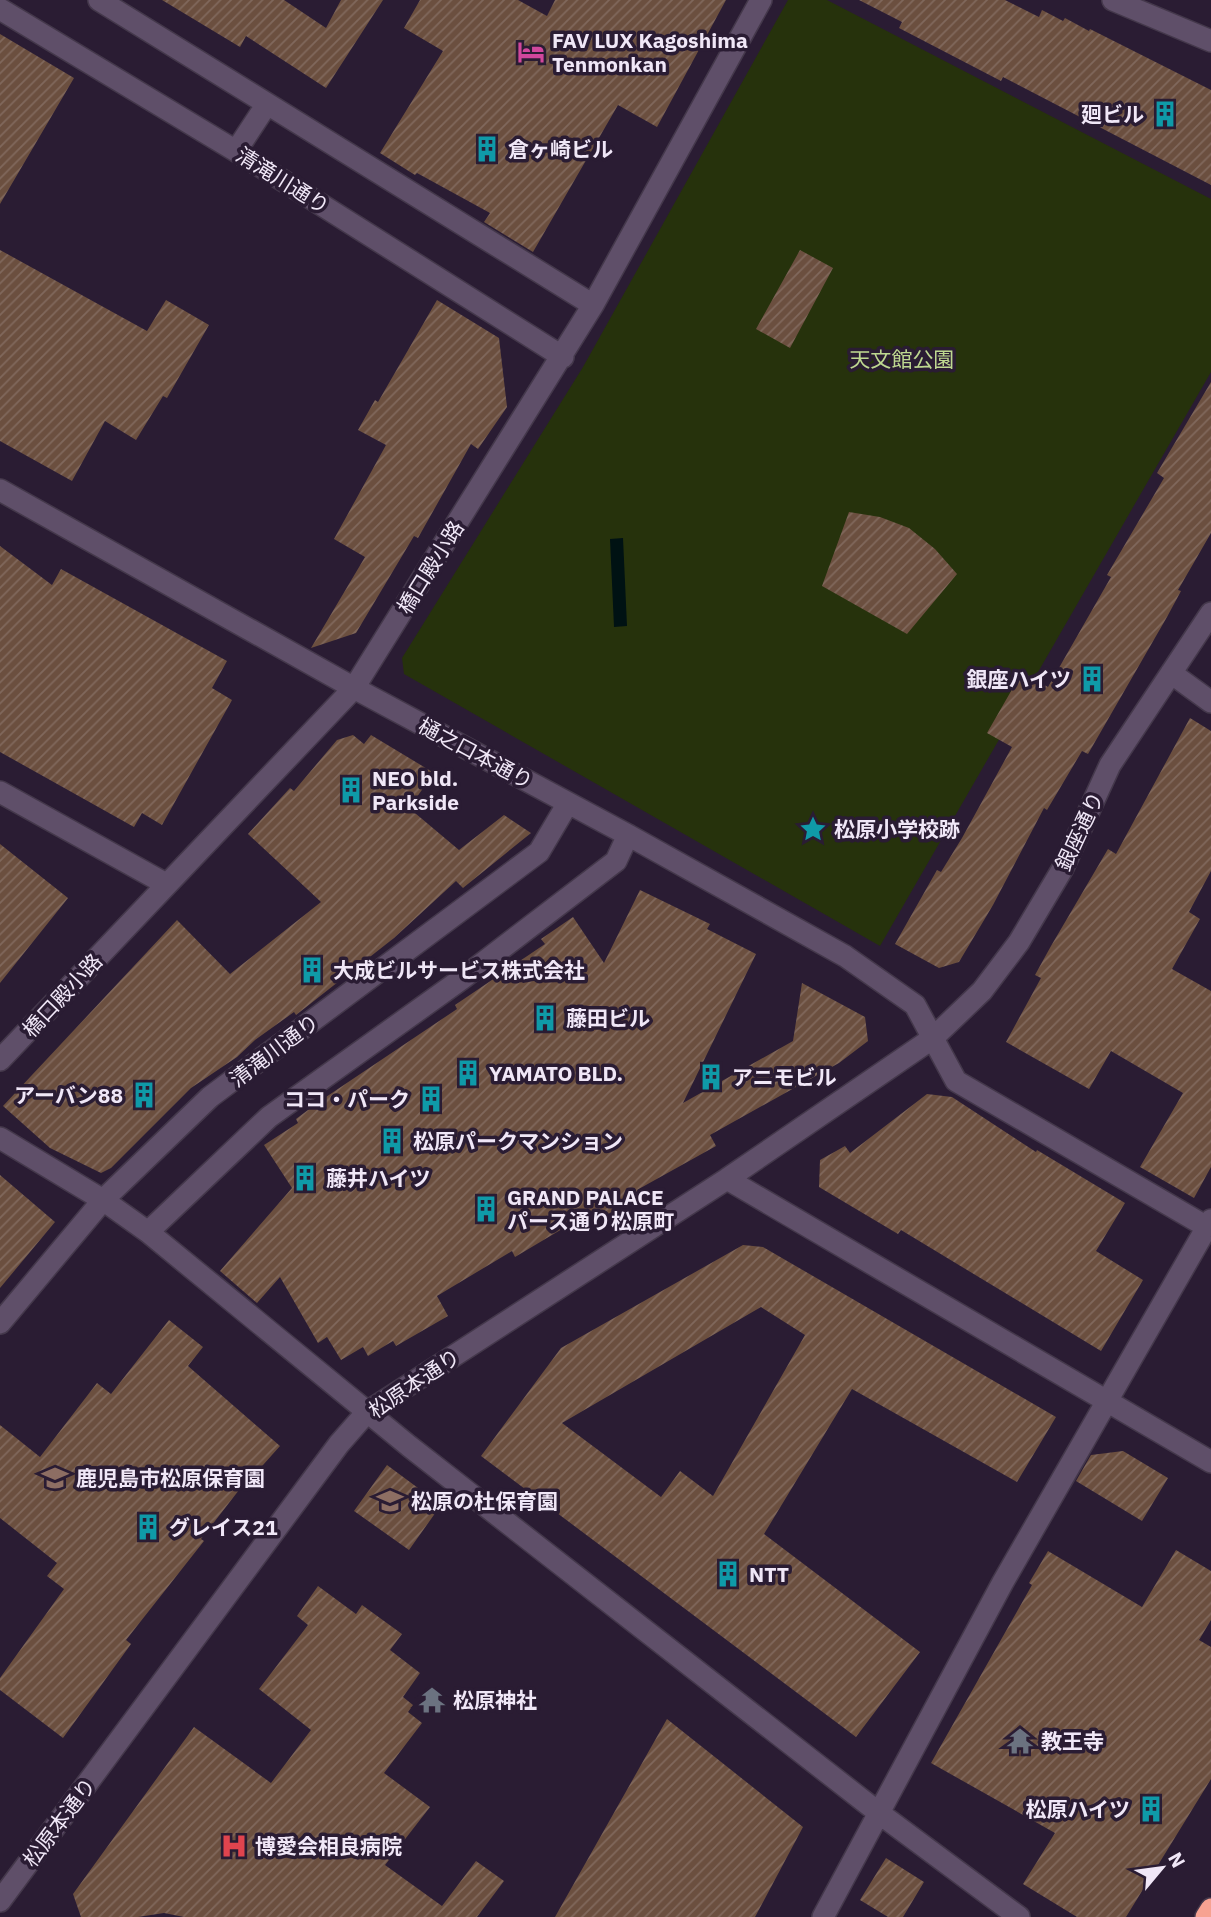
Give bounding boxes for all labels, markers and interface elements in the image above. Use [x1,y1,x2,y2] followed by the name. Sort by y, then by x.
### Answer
[552,26,748,78] place label: FAV LUX Kagoshima Tenmonkan
[516,37,546,67] hotel icon: FAV LUX Kagoshima Tenmonkan
[1150,99,1180,129] building icon: 廻ビル
[1081,100,1144,128] place label: 廻ビル
[472,134,502,164] building icon: 倉ヶ崎ビル
[508,135,613,163] place label: 倉ヶ崎ビル
[231,140,335,220] street label: 清滝川通り
[850,345,955,373] park label: 天文館公園
[390,515,470,619] street label: 橋口殿小路
[1077,664,1107,694] building icon: 銀座ハイツ
[966,665,1071,693] place label: 銀座ハイツ
[414,711,538,795] street label: 樋之口本通り
[372,764,459,816] place label: NEO bld. Parkside
[336,775,366,805] building icon: NEO bld. Parkside
[1049,787,1109,875] street label: 銀座通り
[798,814,828,844] place icon: 松原小学校跡
[834,815,960,843] place label: 松原小学校跡
[16,947,108,1043] street label: 橋口殿小路
[297,955,327,985] building icon: 大成ビルサービス株式会社
[333,956,585,984] place label: 大成ビルサービス株式会社
[530,1003,560,1033] building icon: 藤田ビル
[566,1004,650,1032] place label: 藤田ビル
[224,1007,324,1093] street label: 清滝川通り
[453,1058,483,1088] building icon: YAMATO BLD.
[489,1059,623,1087] place label: YAMATO BLD.
[696,1062,726,1092] building icon: アニモビル
[732,1063,837,1091] place label: アニモビル
[129,1080,159,1110] building icon: アーバン88
[14,1081,123,1109] place label: アーバン88
[416,1084,446,1114] building icon: ココ・パーク
[284,1085,410,1113] place label: ココ・パーク
[377,1126,407,1156] building icon: 松原パークマンション
[413,1127,623,1155] place label: 松原パークマンション
[290,1163,320,1193] building icon: 藤井ハイツ
[326,1164,431,1192] place label: 藤井ハイツ
[507,1183,674,1235] place label: GRAND PALACE パース通り松原町
[471,1194,501,1224] building icon: GRAND PALACE パース通り松原町
[363,1342,465,1424] street label: 松原本通り
[40,1463,70,1493] school or university icon: 鹿児島市松原保育園
[76,1464,265,1492] place label: 鹿児島市松原保育園
[375,1486,405,1516] school or university icon: 松原の杜保育園
[411,1487,558,1515] place label: 松原の杜保育園
[133,1512,163,1542] building icon: グレイス21
[169,1513,278,1541] place label: グレイス21
[713,1559,743,1589] building icon: NTT
[749,1560,789,1588] place label: NTT
[417,1685,447,1715] temple icon: 松原神社
[453,1686,537,1714] place label: 松原神社
[1005,1726,1035,1756] temple icon: 教王寺
[1041,1727,1104,1755] place label: 教王寺
[16,1772,102,1872] street label: 松原本通り
[1136,1794,1166,1824] building icon: 松原ハイツ
[1025,1795,1130,1823] place label: 松原ハイツ
[219,1831,249,1861] hospital icon: 博愛会相良病院
[255,1832,402,1860] place label: 博愛会相良病院
[1127,1833,1197,1903] north arrow
[1163,1848,1191,1872] text: N

